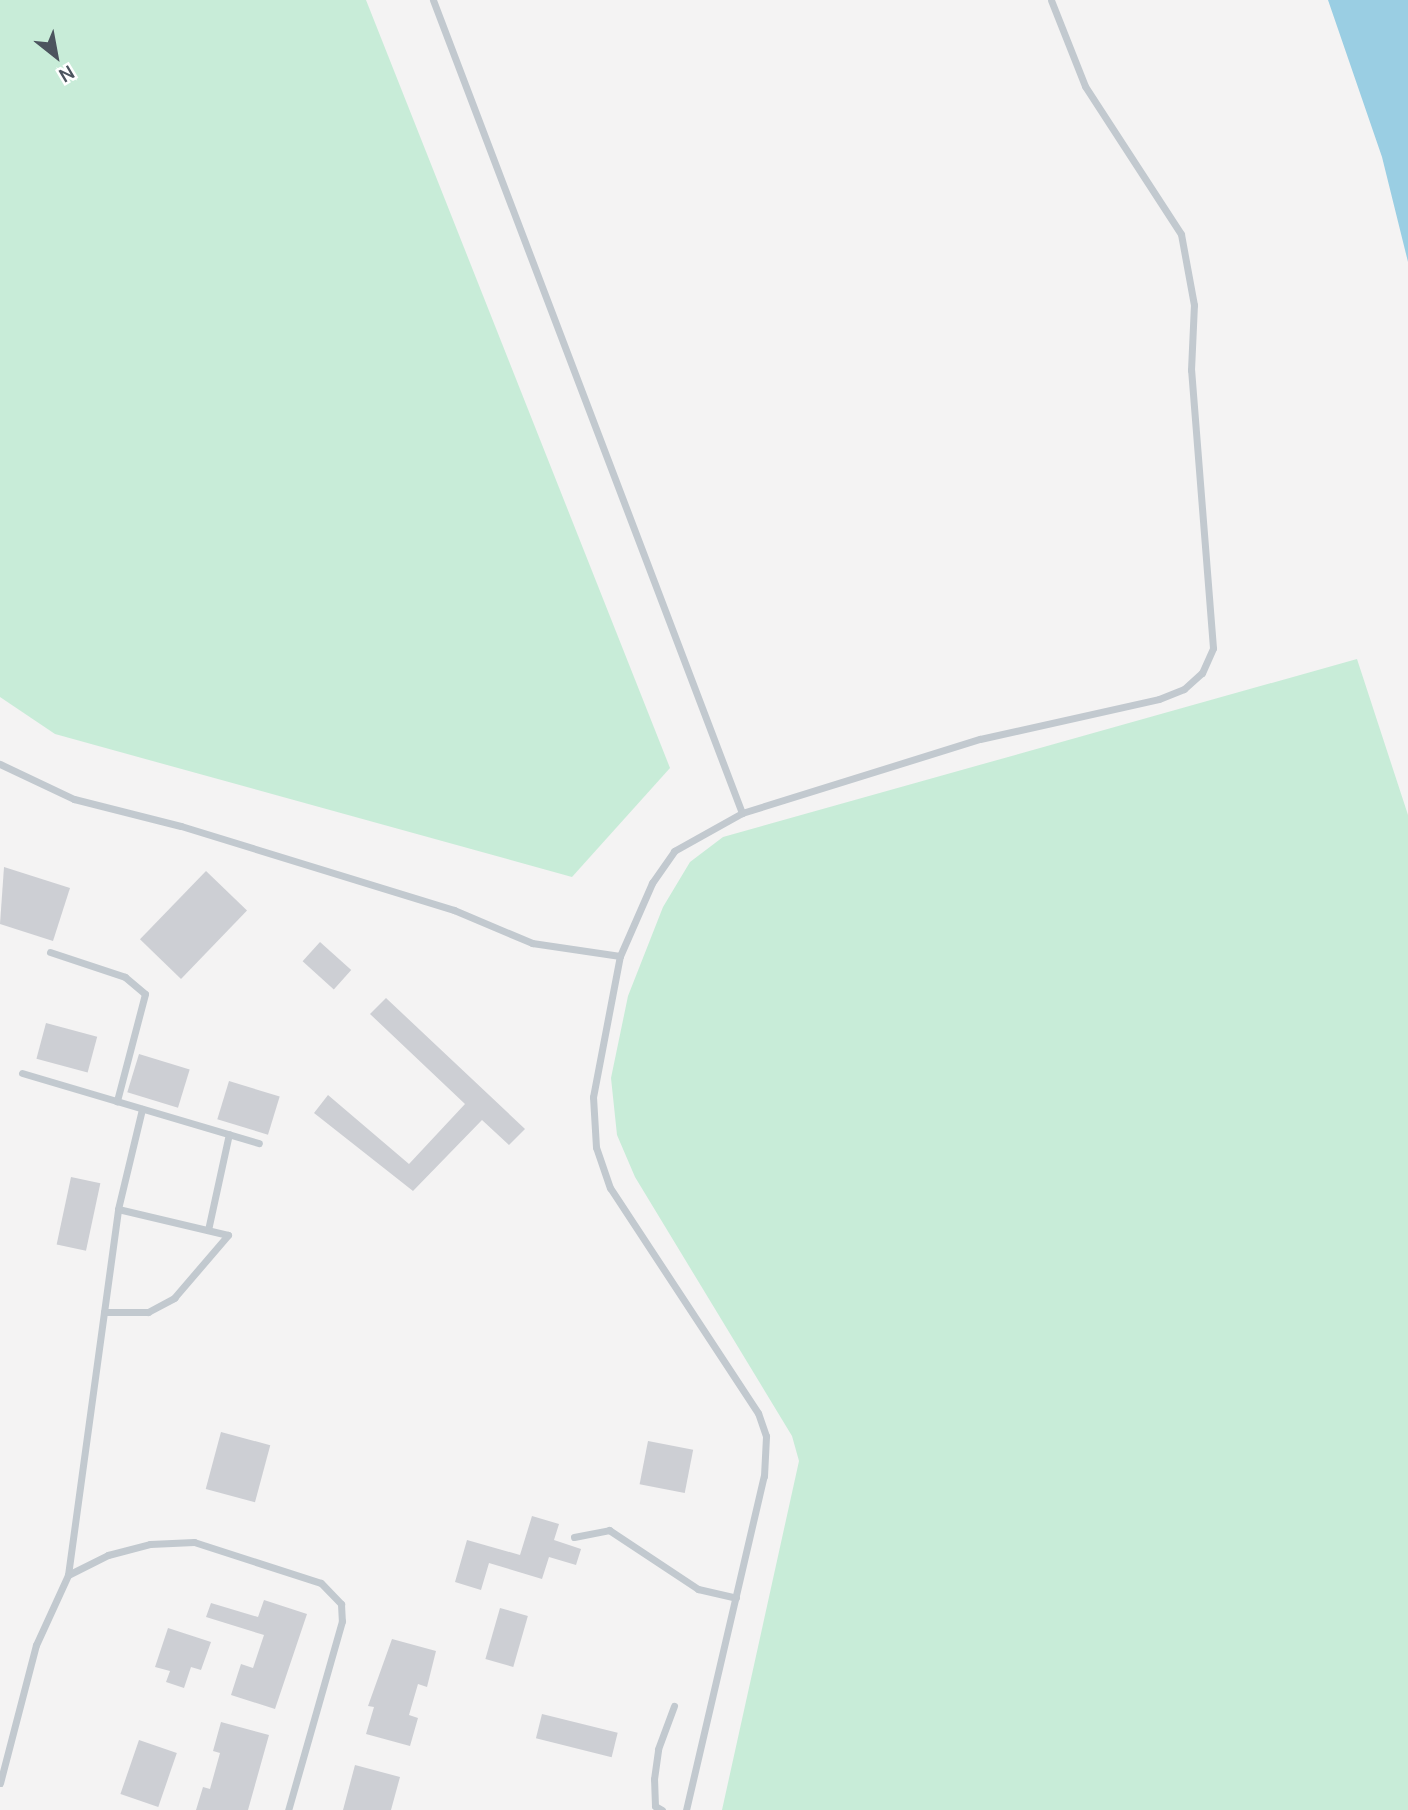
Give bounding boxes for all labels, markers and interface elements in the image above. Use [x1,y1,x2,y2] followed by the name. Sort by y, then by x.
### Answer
[21,21,91,91] north arrow
[54,59,79,89] text: N

